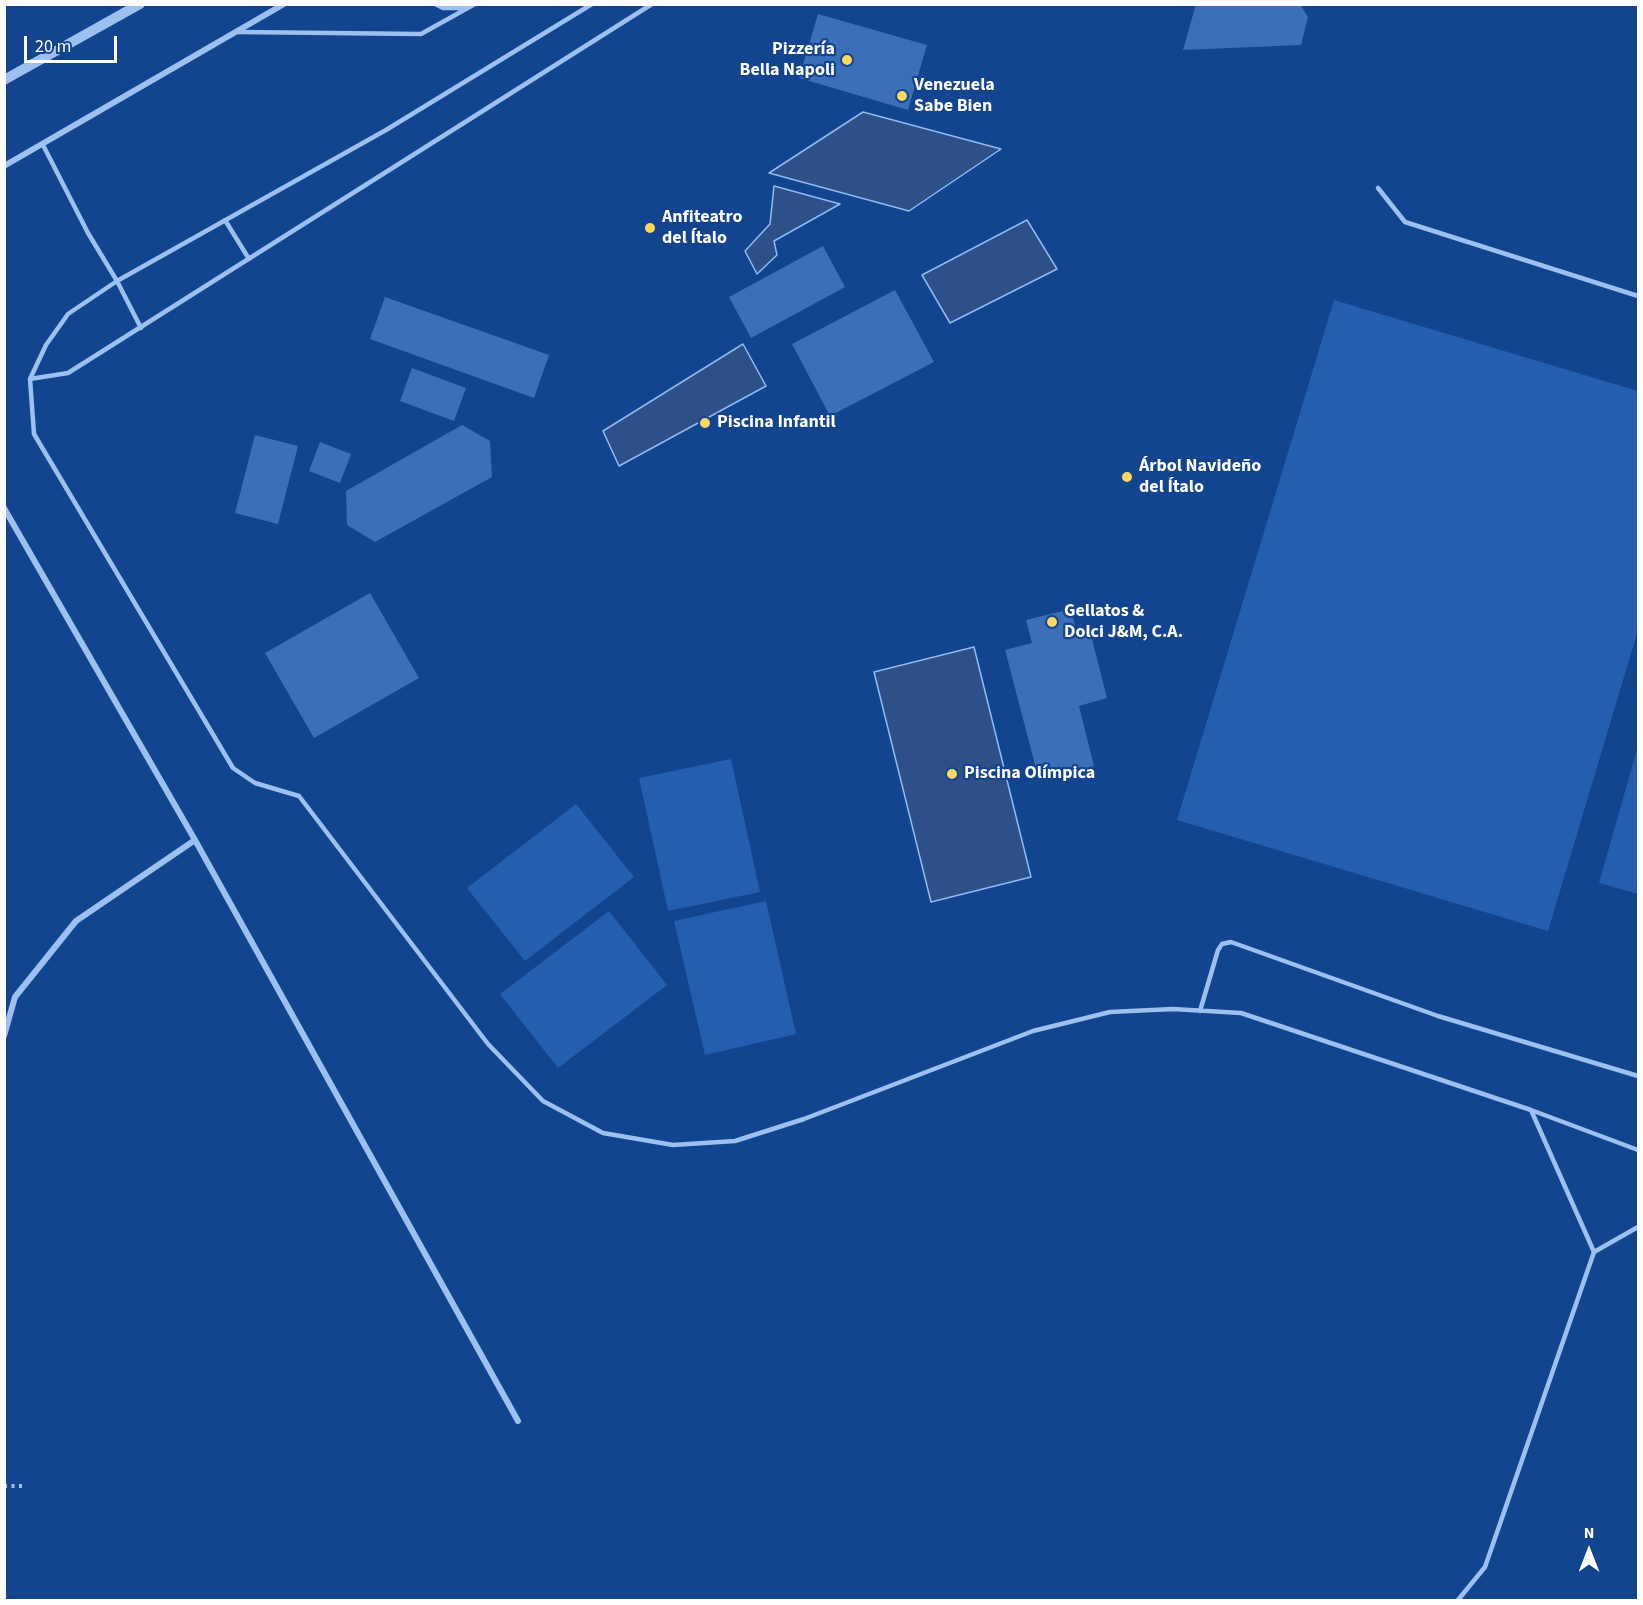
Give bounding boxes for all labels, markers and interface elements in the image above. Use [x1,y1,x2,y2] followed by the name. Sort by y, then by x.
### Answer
[27,24,120,62] scale bar
[35,34,71,59] text: 20 m
[740,39,835,82] place label: Pizzería Bella Napoli
[840,53,854,67] marker: Pizzería Bella Napoli
[914,75,995,118] place label: Venezuela Sabe Bien
[895,89,909,103] marker: Venezuela Sabe Bien
[662,207,742,250] place label: Anfiteatro del Ítalo
[643,221,657,235] marker: Anfiteatro del Ítalo
[717,412,836,434] place label: Piscina Infantil
[698,416,712,430] marker: Piscina Infantil
[1139,456,1261,498] place label: Árbol Navideño del Ítalo
[1120,470,1134,484] marker: Árbol Navideño del Ítalo
[1064,601,1183,644] place label: Gellatos & Dolci J&M, C.A.
[1045,615,1059,629] marker: Gellatos & Dolci J&M, C.A.
[964,763,1095,785] place label: Piscina Olímpica
[945,767,959,781] marker: Piscina Olímpica
[1559,1521,1619,1581] north arrow
[1584,1522,1594,1544] text: N

